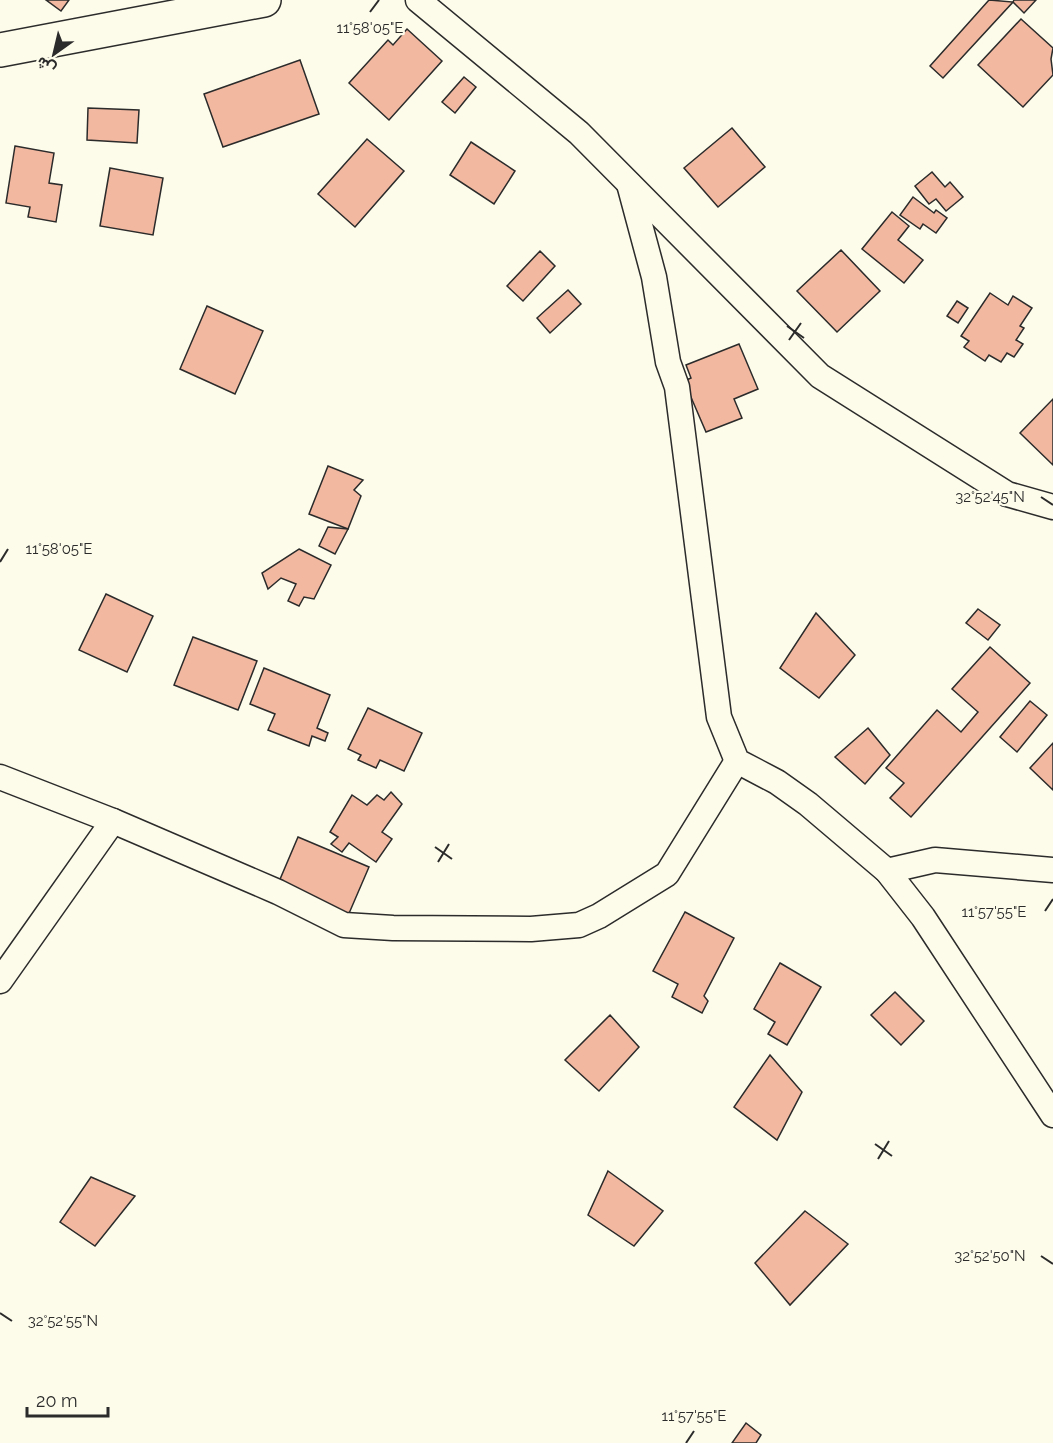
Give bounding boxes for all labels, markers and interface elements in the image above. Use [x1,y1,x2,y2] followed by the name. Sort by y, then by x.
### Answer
[336,19,404,37] text: 11°58'05"E
[24,24,84,84] north arrow
[33,53,59,79] text: ش
[955,488,1025,506] text: 32°52'45"N
[25,540,93,558] text: 11°58'05"E
[962,903,1026,921] text: 11°57'55"E
[954,1247,1026,1265] text: 32°52'50"N
[28,1312,98,1330] text: 32°52'55"N
[27,1380,108,1418] scale bar
[36,1390,78,1411] text: 20 m
[662,1407,726,1425] text: 11°57'55"E

